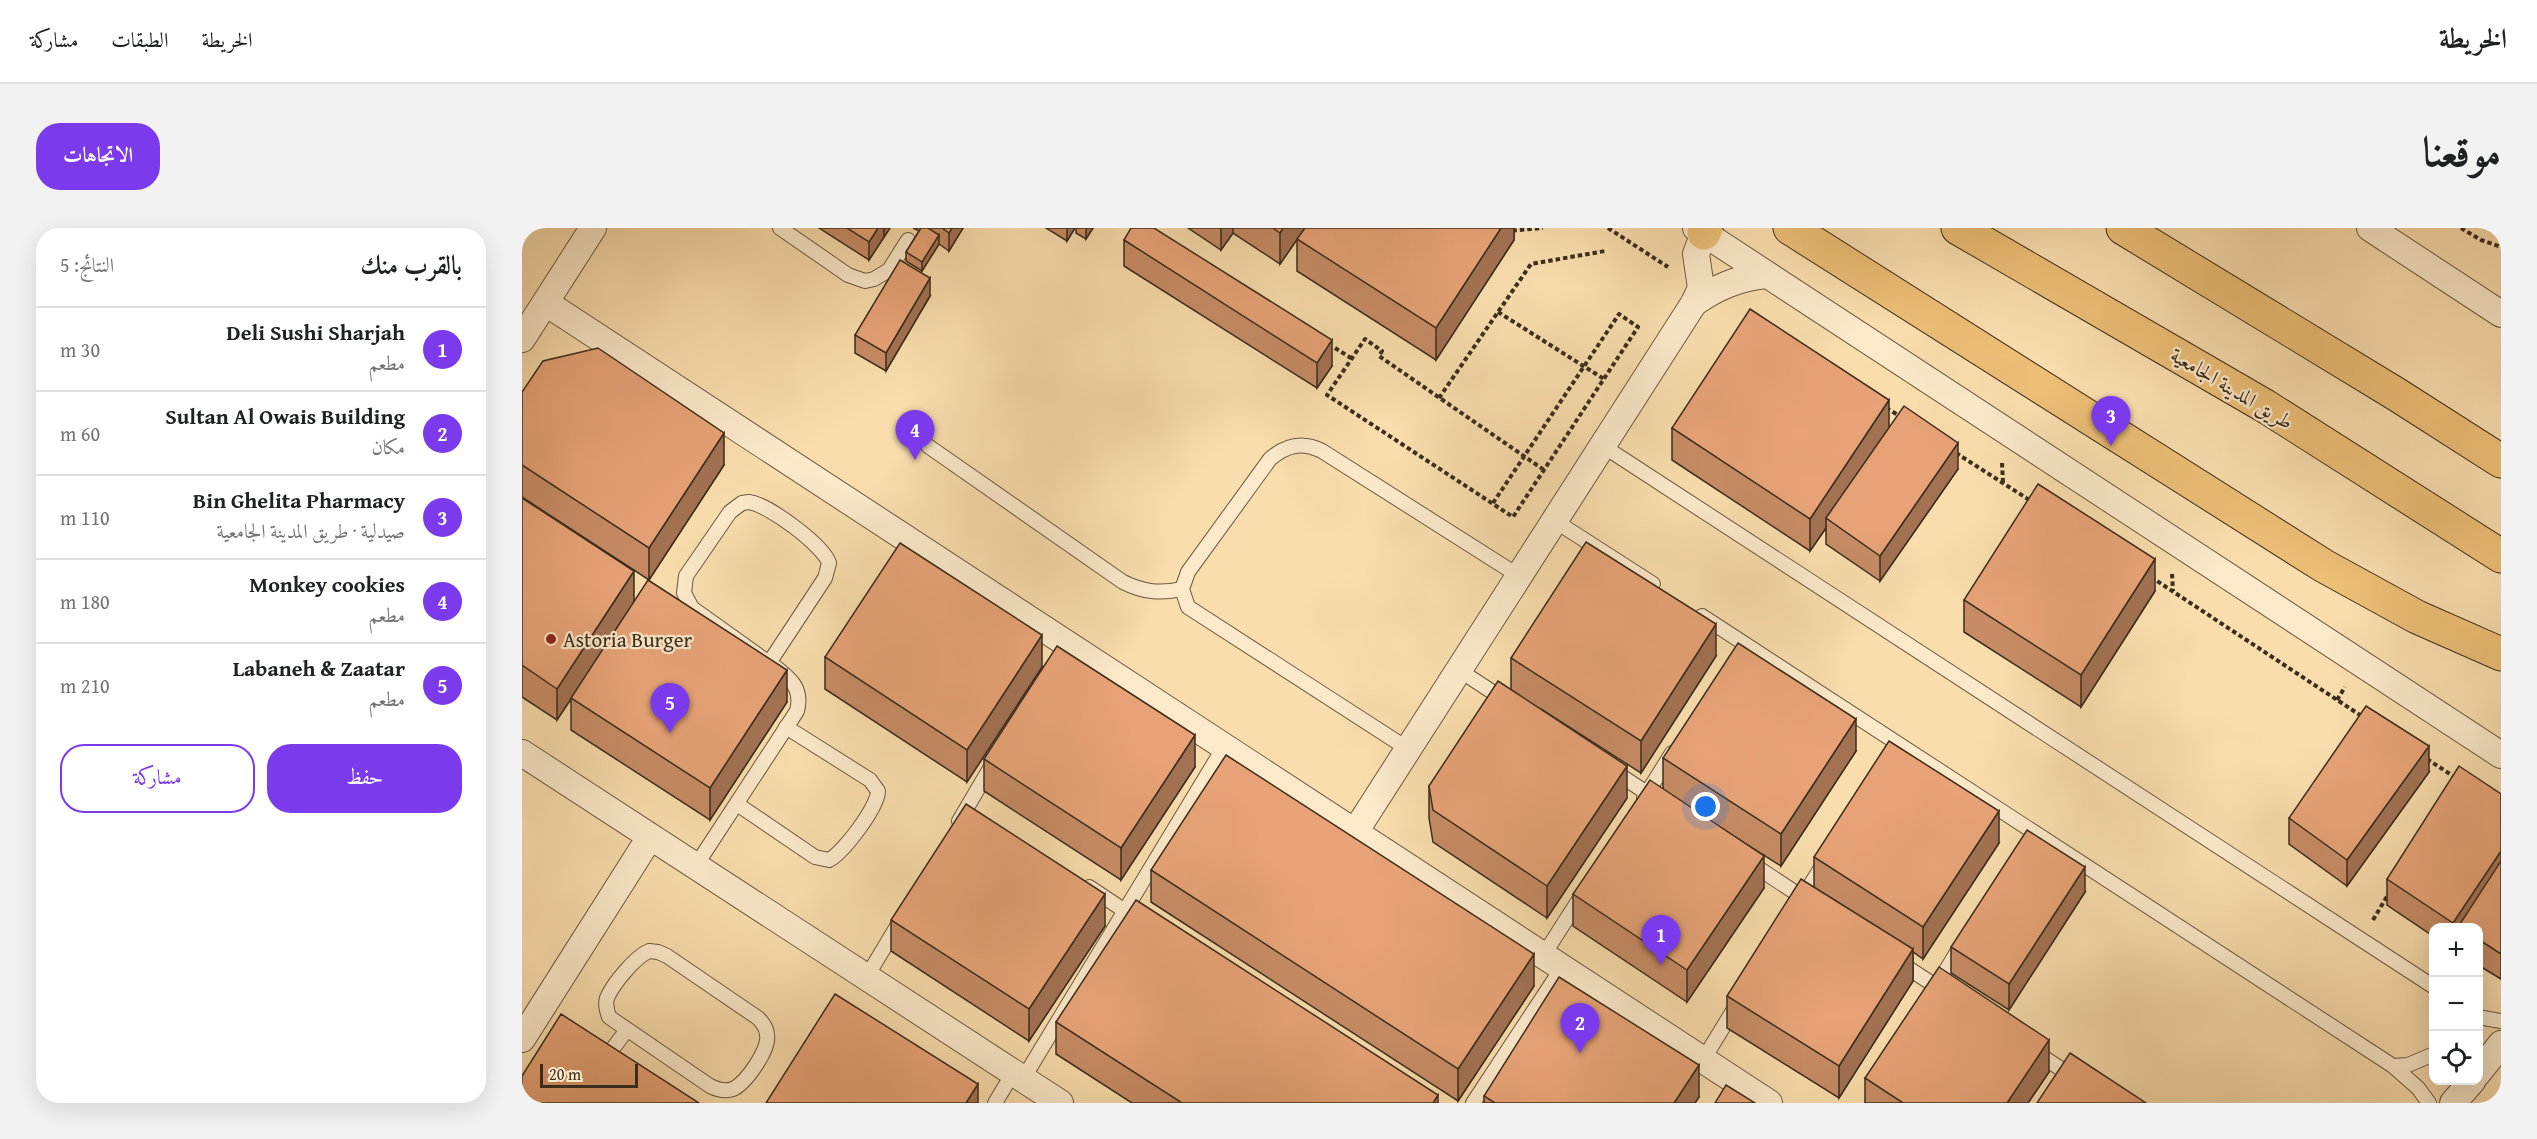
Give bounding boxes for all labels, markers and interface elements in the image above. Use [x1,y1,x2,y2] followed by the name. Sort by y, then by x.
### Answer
[2439,17,2507,58] text: الخريطة
[30,24,78,55] text: مشاركة
[111,24,168,55] text: الطبقات
[201,24,253,55] text: الخريطة
[2423,120,2501,181] text: موقعنا
[36,123,160,190] button: الاتجاهات
[360,245,462,284] text: بالقرب منك
[60,250,114,279] text: النتائج: 5
[226,316,405,348] text: Deli Sushi Sharjah
[60,335,100,364] text: 30 m
[437,335,448,364] text: 1
[2165,339,2299,437] street label: طريق المدينة الجامعية
[368,348,405,377] text: مطعم
[2092,396,2130,446] pin: 3
[165,400,405,432] text: Sultan Al Owais Building
[896,410,934,460] pin: 4
[60,419,100,448] text: 60 m
[437,419,448,448] text: 2
[371,432,405,461] text: مكان
[193,484,405,516] text: Bin Ghelita Pharmacy
[60,503,110,532] text: 110 m
[437,503,448,532] text: 3
[216,516,405,545] text: صيدلية · طريق المدينة الجامعية
[249,568,405,600] text: Monkey cookies
[60,587,110,616] text: 180 m
[437,587,448,616] text: 4
[368,600,405,629] text: مطعم
[563,624,693,655] place label: Astoria Burger
[544,632,558,646] marker: Astoria Burger
[233,652,405,684] text: Labaneh & Zaatar
[60,671,110,700] text: 210 m
[437,671,448,700] text: 5
[368,684,405,713] text: مطعم
[650,684,690,733] pin: 5
[60,744,255,813] button: مشاركة
[267,744,462,813] button: حفظ
[1691,792,1720,821] your location
[1642,916,1680,965] pin: 1
[2429,923,2483,1085] map controls
[2429,923,2483,977] button: +
[2429,977,2483,1031] button: −
[1560,1004,1600,1053] pin: 2
[2429,1031,2483,1085] button: locate
[540,1061,638,1088] scale bar
[549,1062,581,1086] text: 20 m

